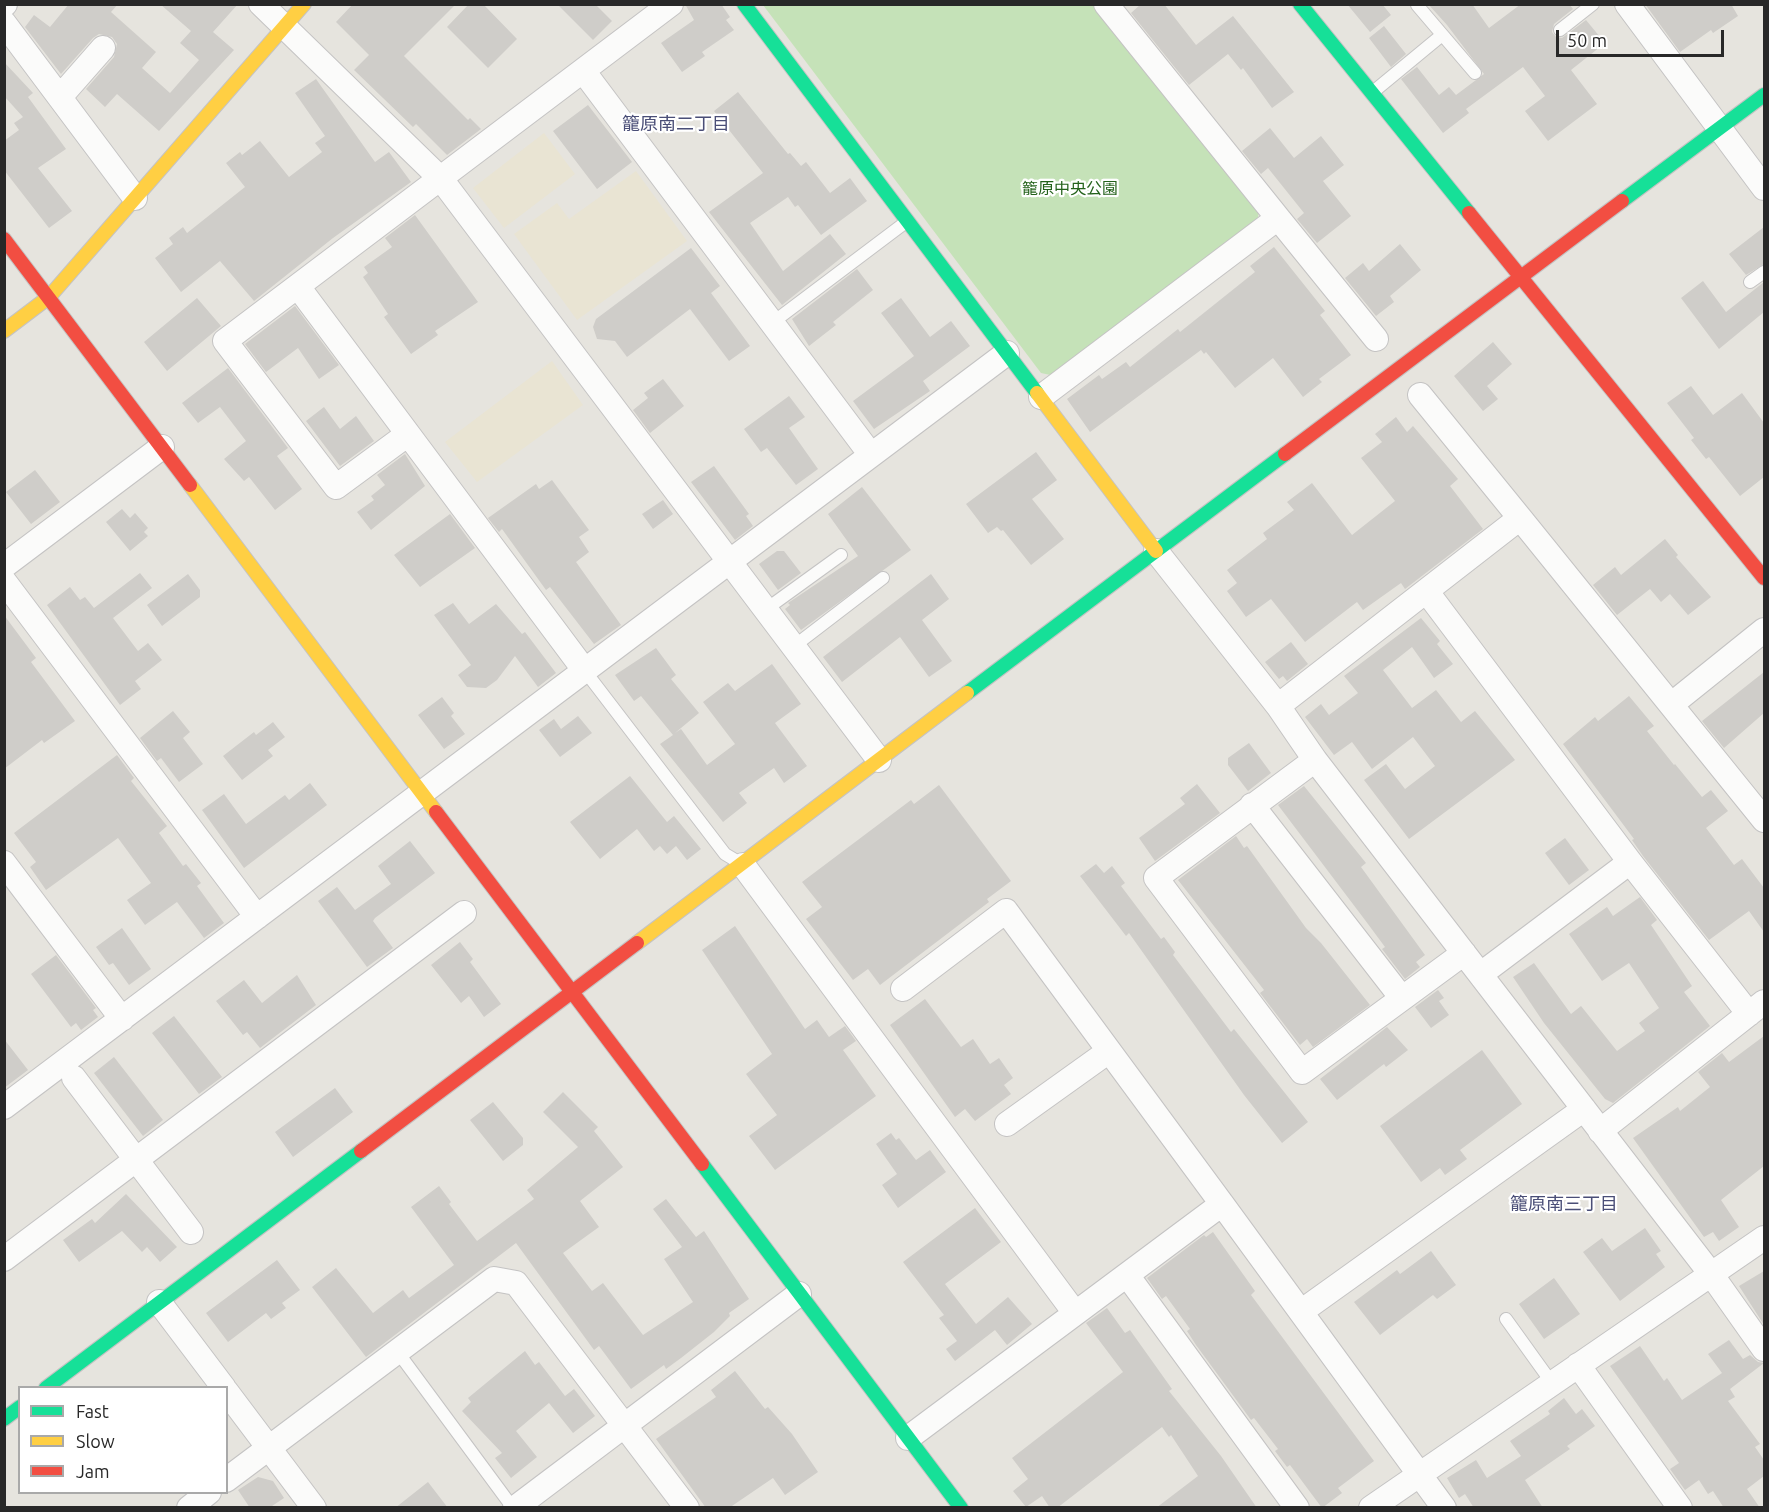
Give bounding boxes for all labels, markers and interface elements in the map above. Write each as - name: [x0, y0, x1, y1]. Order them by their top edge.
- scale bar: [1559, 18, 1727, 56]
- text: 50 m: [1567, 30, 1607, 50]
- district label: 籠原南二丁目: [622, 113, 730, 135]
- park label: 籠原中央公園: [1022, 179, 1118, 199]
- district label: 籠原南三丁目: [1510, 1193, 1618, 1215]
- legend: [18, 1386, 228, 1494]
- text: Fast: [76, 1401, 109, 1421]
- text: Slow: [76, 1431, 115, 1451]
- text: Jam: [76, 1461, 110, 1481]

